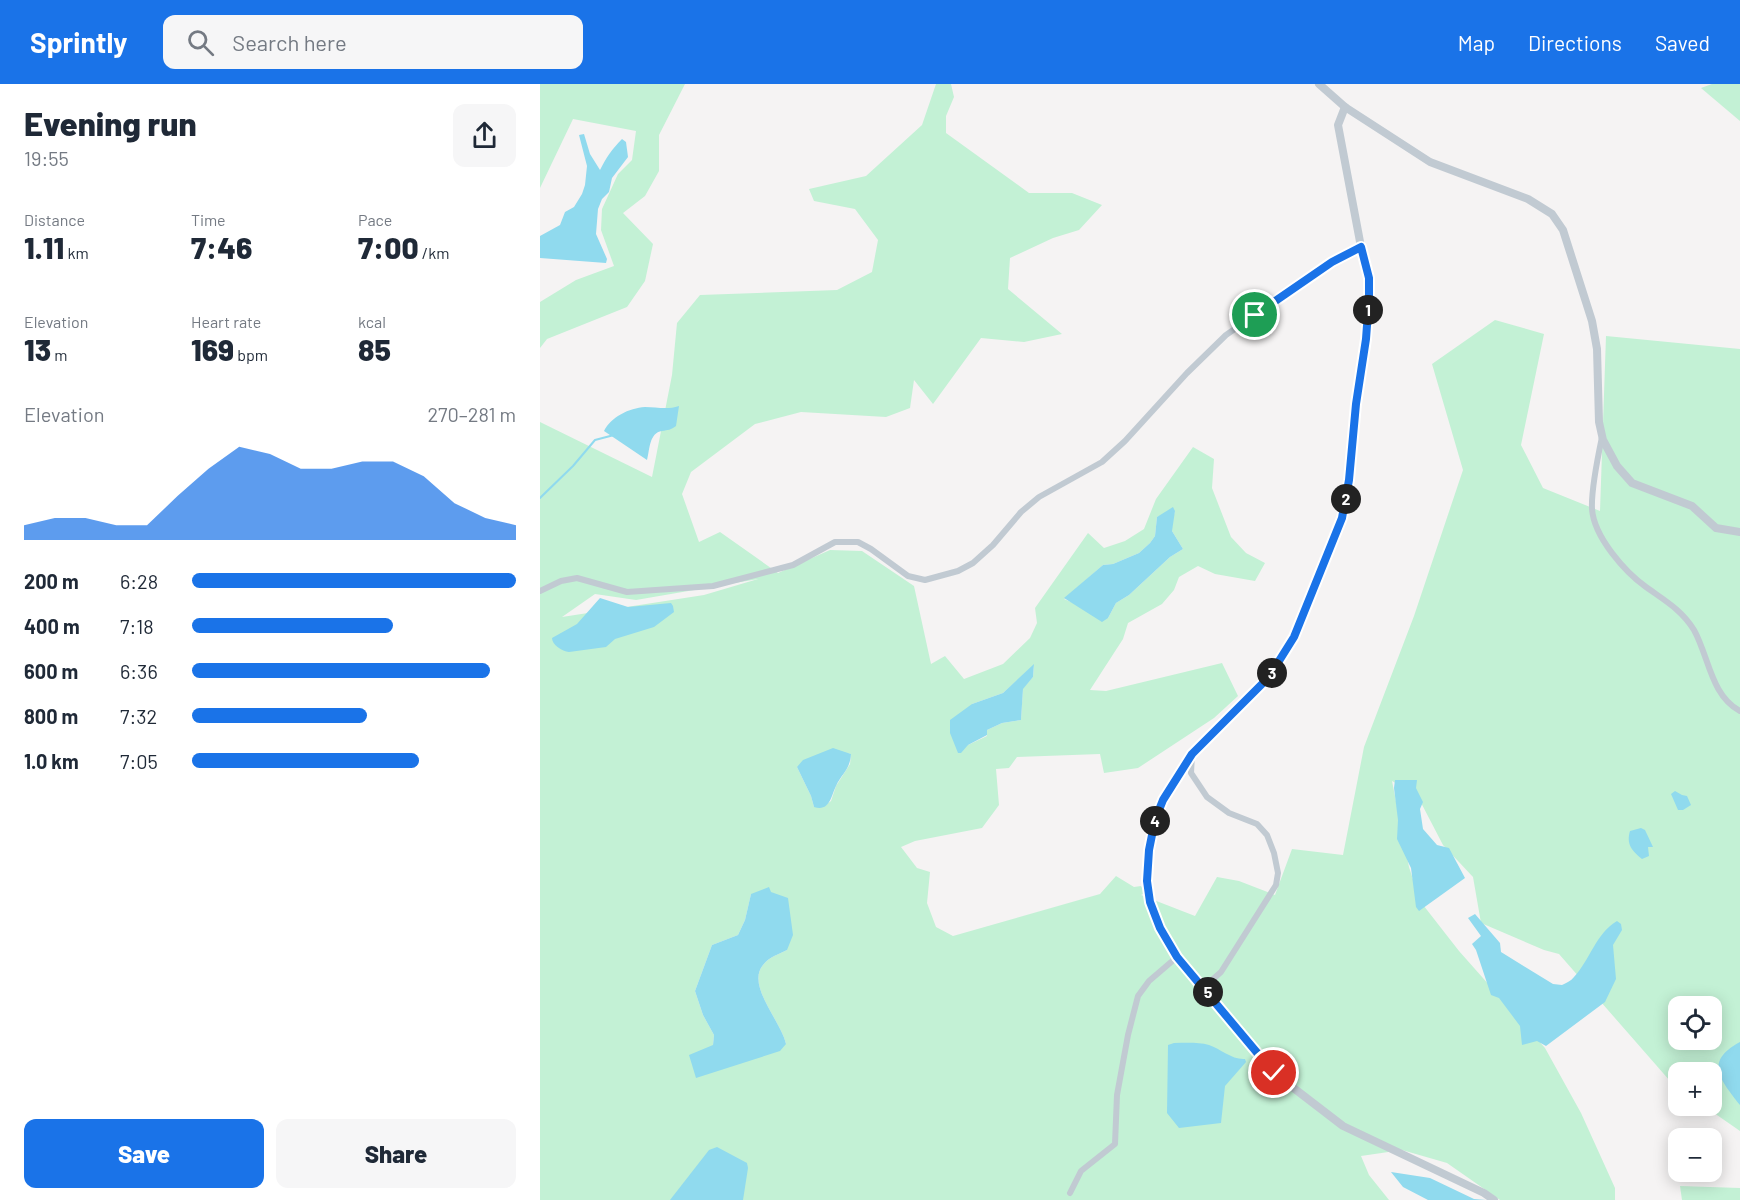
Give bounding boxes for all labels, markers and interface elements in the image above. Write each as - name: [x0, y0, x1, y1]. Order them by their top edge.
- search box: [163, 15, 583, 69]
- text: Sprintly: [30, 25, 127, 59]
- icon: search: [184, 26, 217, 59]
- text: Search here: [232, 29, 347, 55]
- text: Map: [1458, 30, 1495, 55]
- text: Directions: [1528, 30, 1622, 55]
- text: Saved: [1655, 30, 1710, 55]
- text: Evening run: [24, 103, 197, 143]
- button: share: [453, 104, 516, 167]
- text: 19:55: [24, 146, 69, 170]
- text: Distance: [24, 210, 85, 229]
- text: Time: [191, 210, 226, 229]
- text: Pace: [358, 210, 392, 229]
- text: 1.11: [24, 229, 64, 265]
- text: 7:46: [191, 229, 252, 265]
- text: 7:00: [358, 229, 419, 265]
- text: km: [64, 243, 89, 262]
- text: /km: [419, 243, 449, 262]
- pin: [1229, 289, 1280, 340]
- pin: 1: [1353, 295, 1383, 325]
- icon: arrive: [1238, 298, 1271, 331]
- text: 1: [1365, 300, 1371, 319]
- text: Elevation: [24, 312, 88, 331]
- text: Heart rate: [191, 312, 261, 331]
- text: kcal: [358, 312, 386, 331]
- text: 13: [24, 331, 51, 367]
- text: 169: [191, 331, 234, 367]
- text: 85: [358, 331, 391, 367]
- text: m: [51, 345, 68, 364]
- text: bpm: [234, 345, 268, 364]
- text: Elevation: [24, 402, 105, 426]
- text: 270–281 m: [427, 402, 516, 426]
- pin: 2: [1331, 484, 1361, 514]
- text: 2: [1342, 489, 1350, 508]
- text: 200 m: [24, 569, 79, 593]
- text: 6:28: [120, 569, 158, 593]
- text: 400 m: [24, 614, 80, 638]
- text: 7:18: [120, 614, 154, 638]
- pin: 3: [1257, 658, 1287, 688]
- text: 600 m: [24, 659, 78, 683]
- text: 6:36: [120, 659, 158, 683]
- text: 3: [1268, 663, 1276, 682]
- text: 800 m: [24, 704, 78, 728]
- text: 7:32: [120, 704, 157, 728]
- text: 1.0 km: [24, 749, 79, 773]
- text: 7:05: [120, 749, 158, 773]
- pin: 4: [1140, 806, 1170, 836]
- text: 4: [1150, 811, 1160, 830]
- pin: 5: [1193, 977, 1223, 1007]
- text: 5: [1204, 982, 1212, 1001]
- map controls: [1668, 996, 1722, 1182]
- button: locate: [1668, 996, 1722, 1050]
- pin: [1248, 1047, 1299, 1098]
- icon: check: [1257, 1056, 1290, 1089]
- button: +: [1668, 1062, 1722, 1116]
- button: Save: [24, 1119, 264, 1188]
- button: Share: [276, 1119, 516, 1188]
- button: −: [1668, 1128, 1722, 1182]

